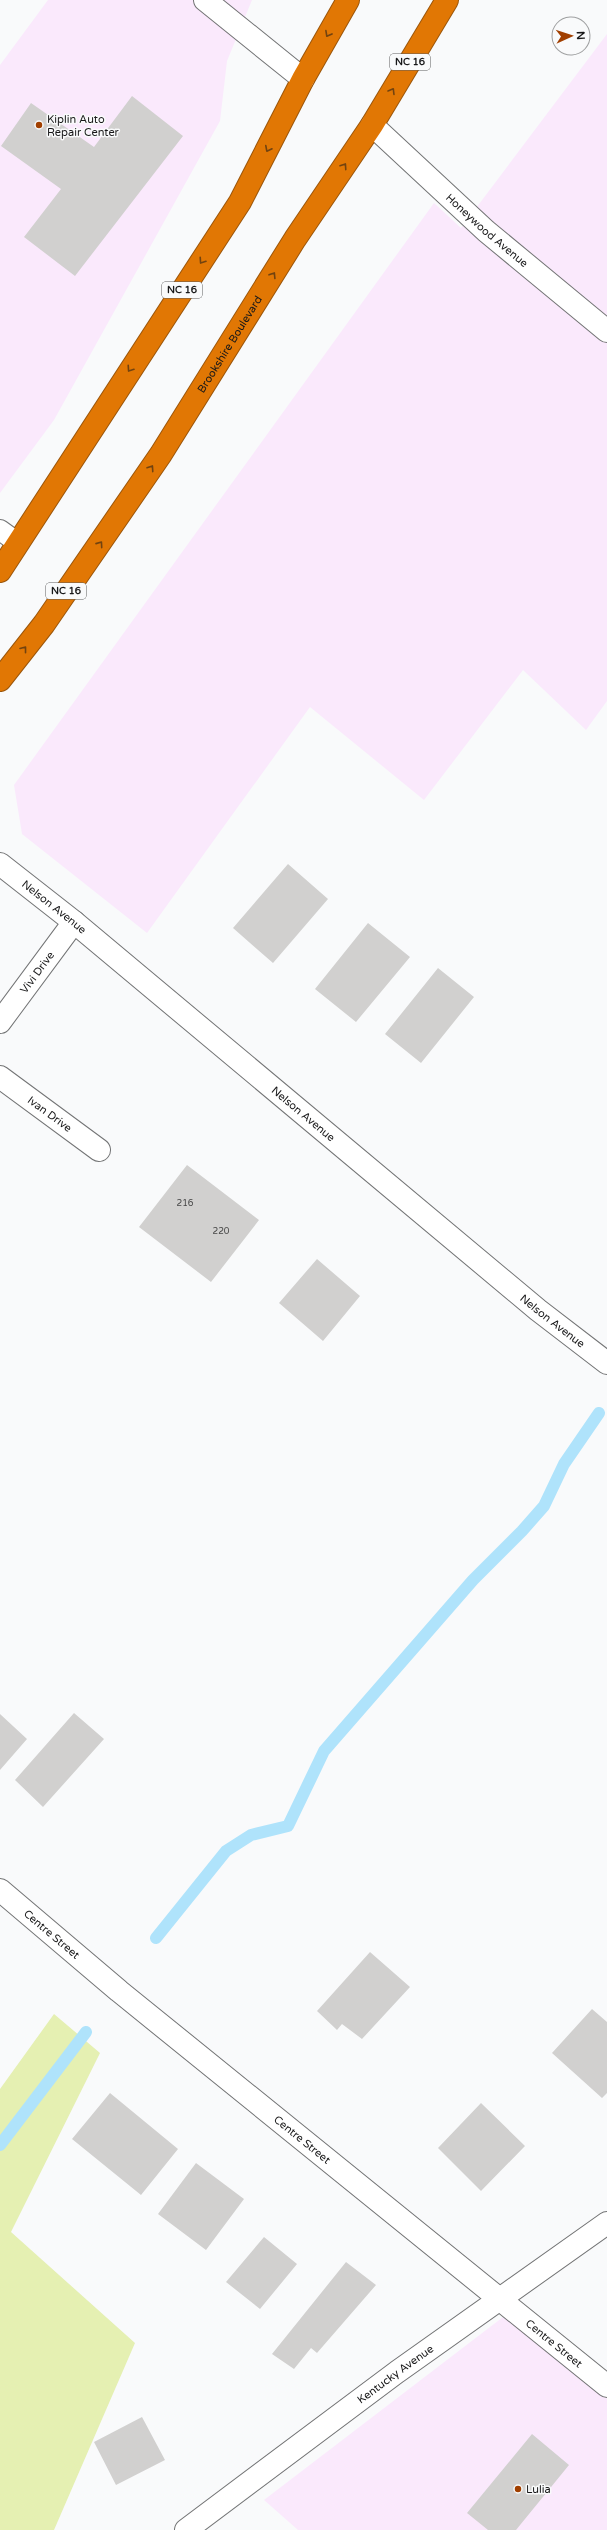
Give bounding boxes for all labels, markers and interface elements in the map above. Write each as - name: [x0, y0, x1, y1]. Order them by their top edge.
- north arrow: [551, 16, 591, 56]
- one-way arrow: [326, 30, 333, 37]
- text: N: [574, 31, 587, 40]
- road number: NC 16: [390, 54, 430, 70]
- one-way arrow: [387, 88, 395, 95]
- place label: Kiplin Auto Repair Center: [47, 113, 120, 139]
- marker: Kiplin Auto Repair Center: [34, 120, 44, 130]
- one-way arrow: [265, 145, 272, 152]
- one-way arrow: [339, 163, 347, 170]
- street label: Honeywood Avenue: [443, 191, 531, 270]
- one-way arrow: [199, 257, 207, 264]
- one-way arrow: [268, 272, 275, 279]
- road number: NC 16: [162, 282, 202, 298]
- street label: Brookshire Boulevard: [194, 293, 265, 395]
- one-way arrow: [127, 365, 135, 372]
- one-way arrow: [146, 465, 154, 472]
- one-way arrow: [95, 541, 102, 548]
- road number: NC 16: [46, 583, 86, 599]
- one-way arrow: [19, 647, 26, 654]
- street label: Nelson Avenue: [19, 877, 89, 936]
- street label: Vivi Drive: [17, 949, 57, 996]
- street label: Nelson Avenue: [269, 1084, 338, 1144]
- street label: Ivan Drive: [25, 1093, 75, 1134]
- house number: 216: [177, 1198, 194, 1209]
- house number: 220: [213, 1226, 230, 1237]
- street label: Nelson Avenue: [518, 1291, 588, 1350]
- street label: Centre Street: [21, 1907, 82, 1961]
- street label: Centre Street: [271, 2113, 333, 2166]
- street label: Centre Street: [523, 2316, 585, 2370]
- street label: Kentucky Avenue: [355, 2342, 436, 2406]
- place label: Lulia: [526, 2483, 551, 2496]
- marker: Lulia: [513, 2484, 523, 2494]

